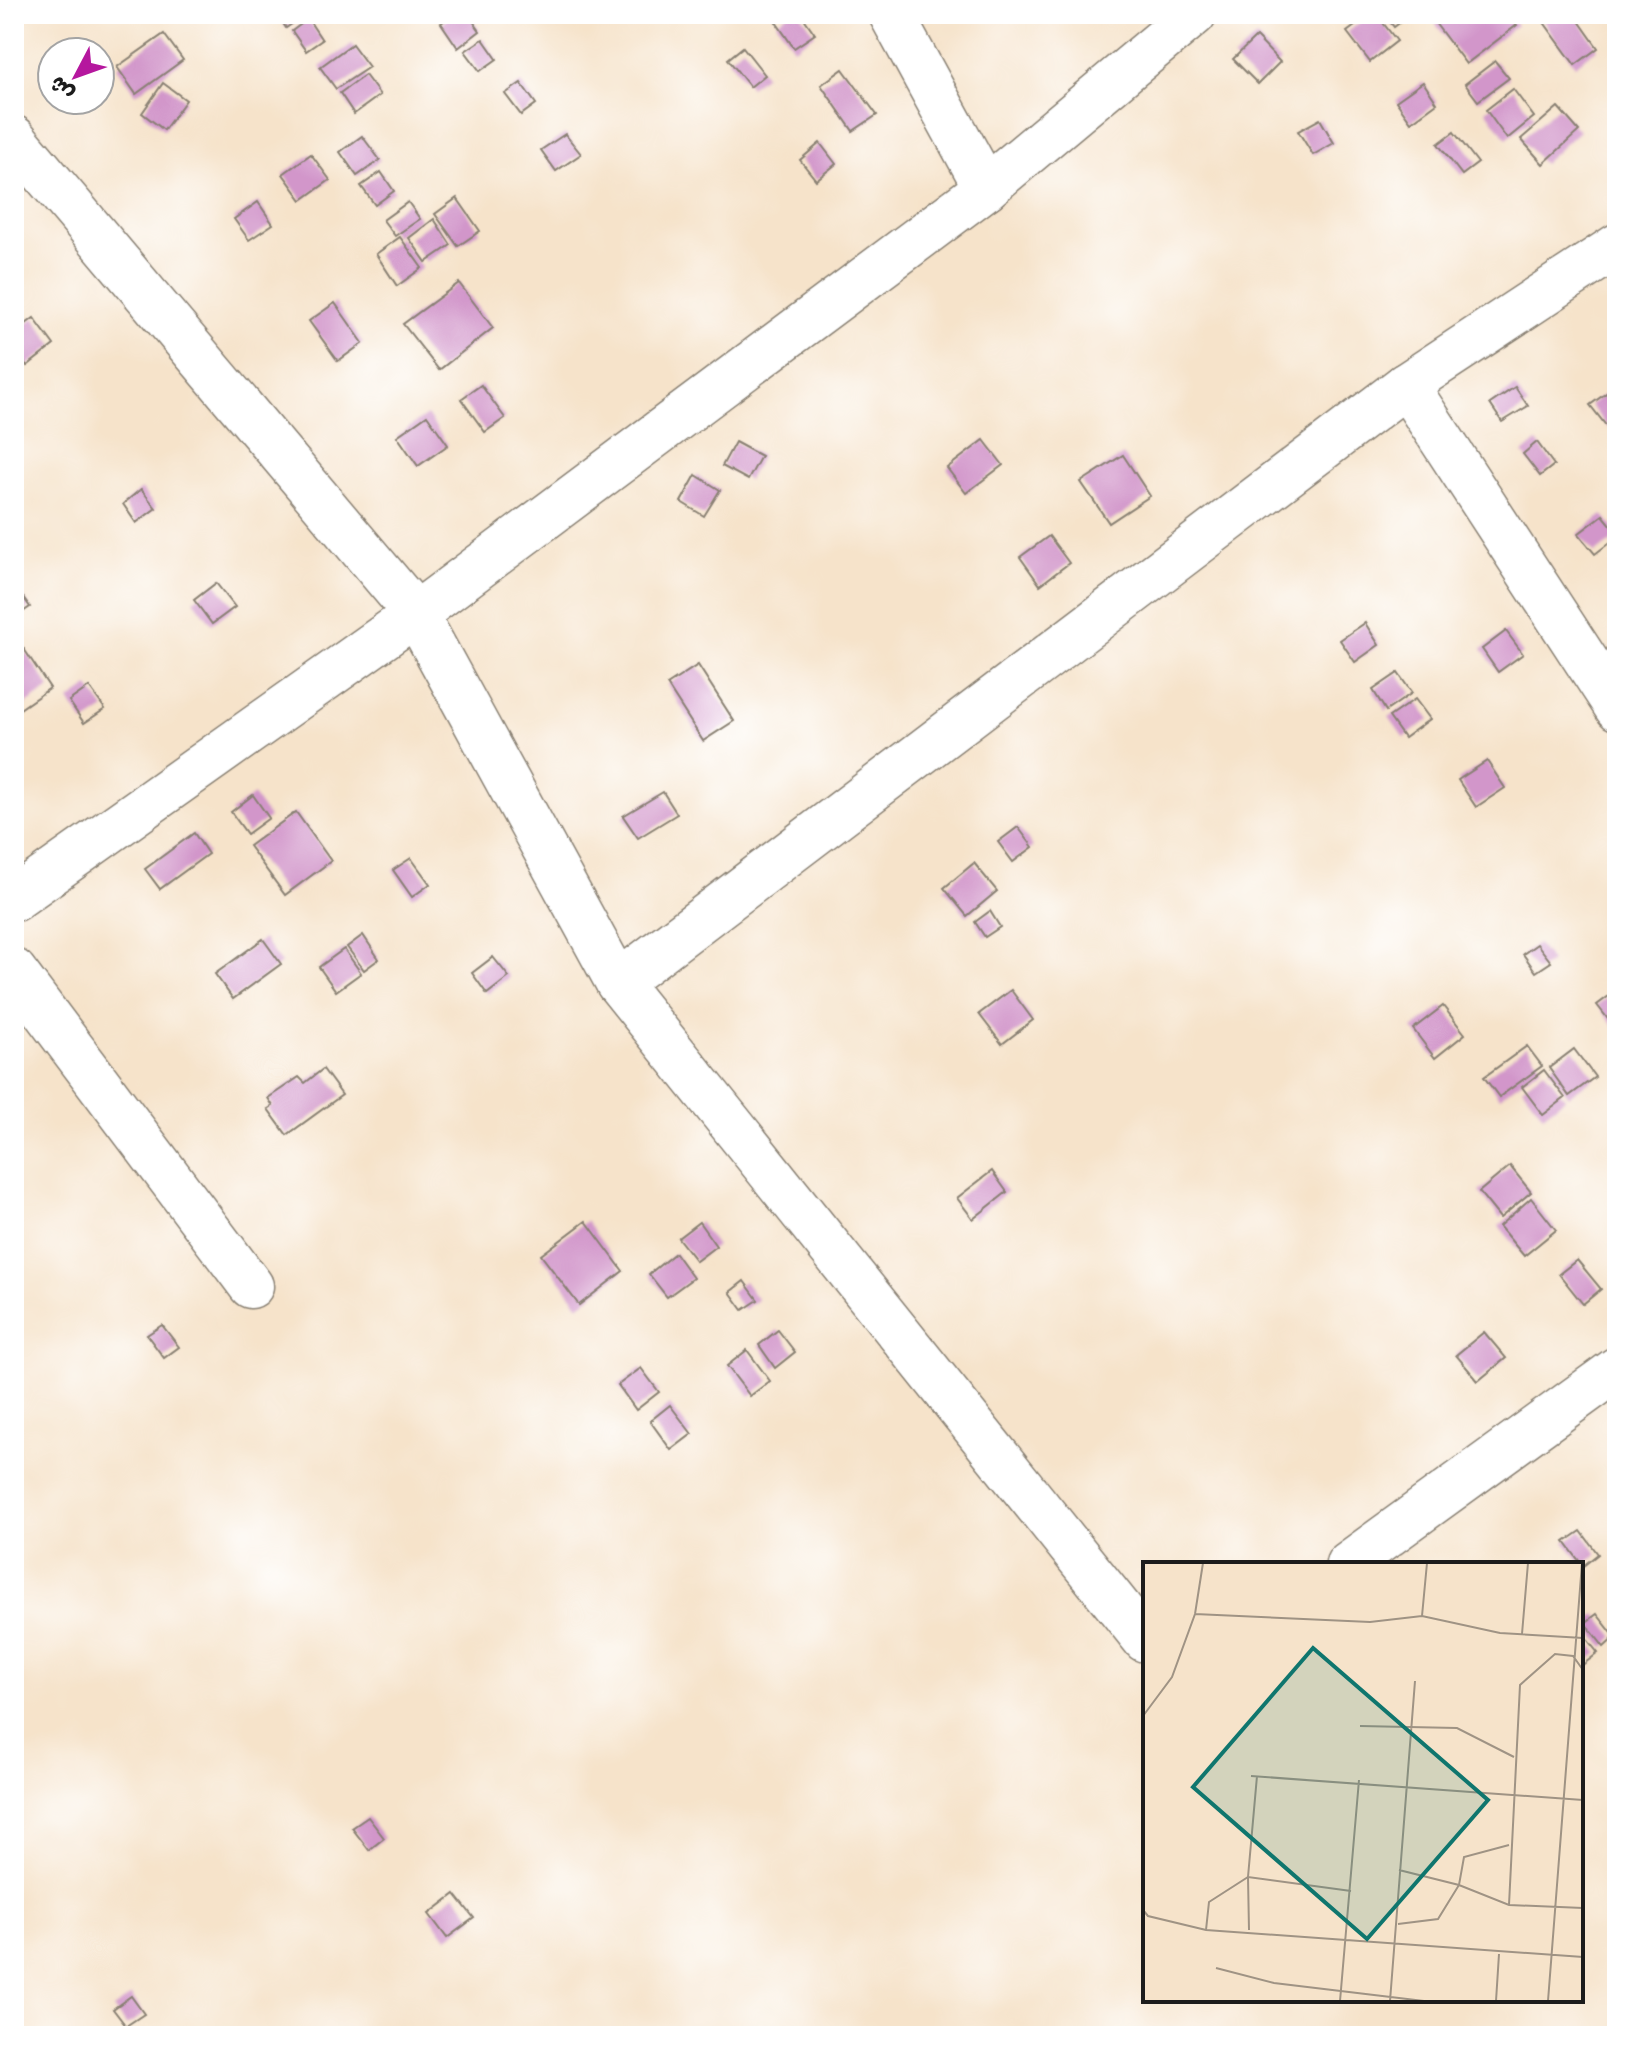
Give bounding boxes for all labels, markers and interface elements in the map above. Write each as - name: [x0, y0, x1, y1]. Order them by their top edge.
- north arrow: [36, 36, 116, 116]
- text: ش: [42, 71, 79, 108]
- inset map: [1143, 1562, 1583, 2002]

